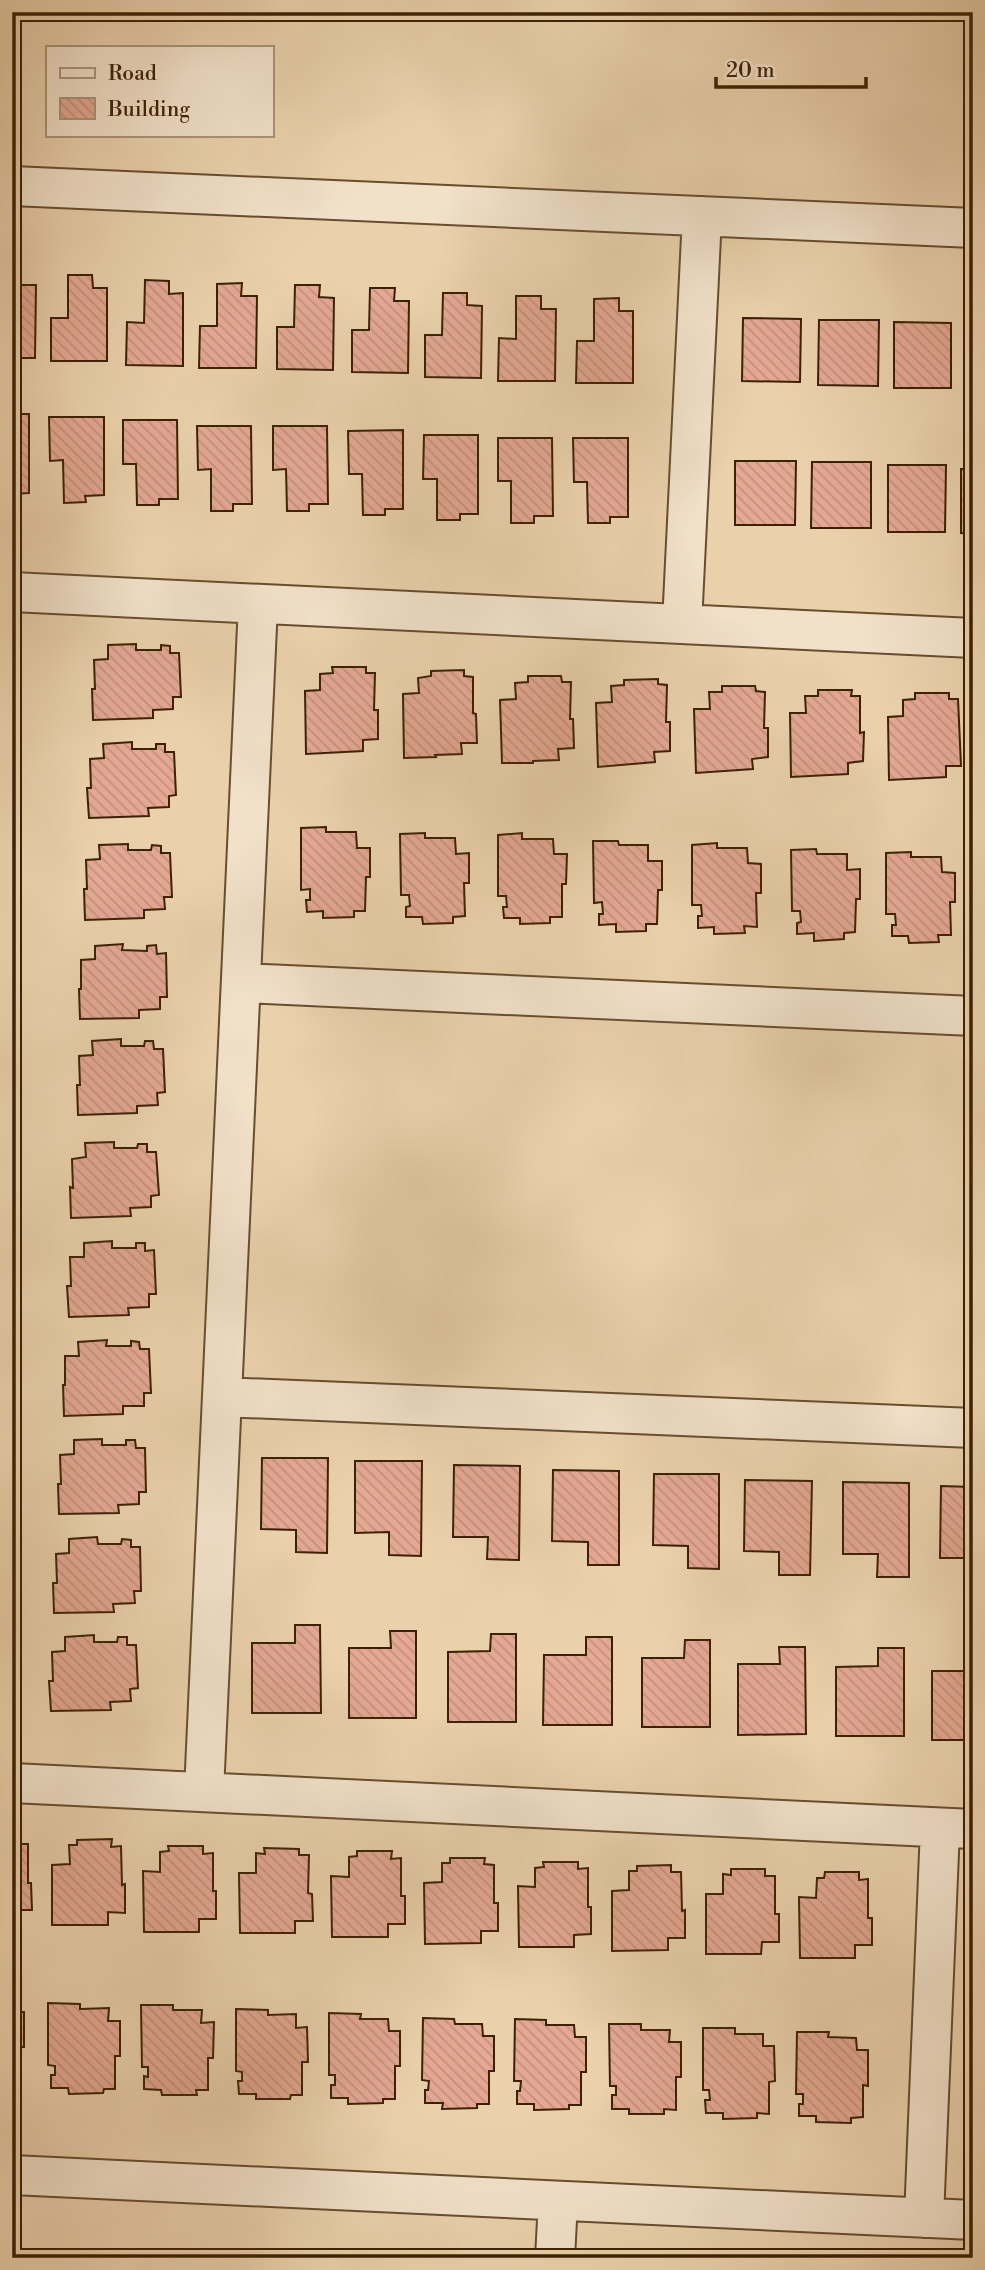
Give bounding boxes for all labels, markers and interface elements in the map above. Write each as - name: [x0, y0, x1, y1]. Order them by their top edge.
- legend: [46, 46, 273, 136]
- scale bar: [716, 46, 866, 90]
- text: 20 m: [726, 58, 775, 84]
- text: Road: [108, 61, 157, 87]
- text: Building: [107, 97, 190, 123]

